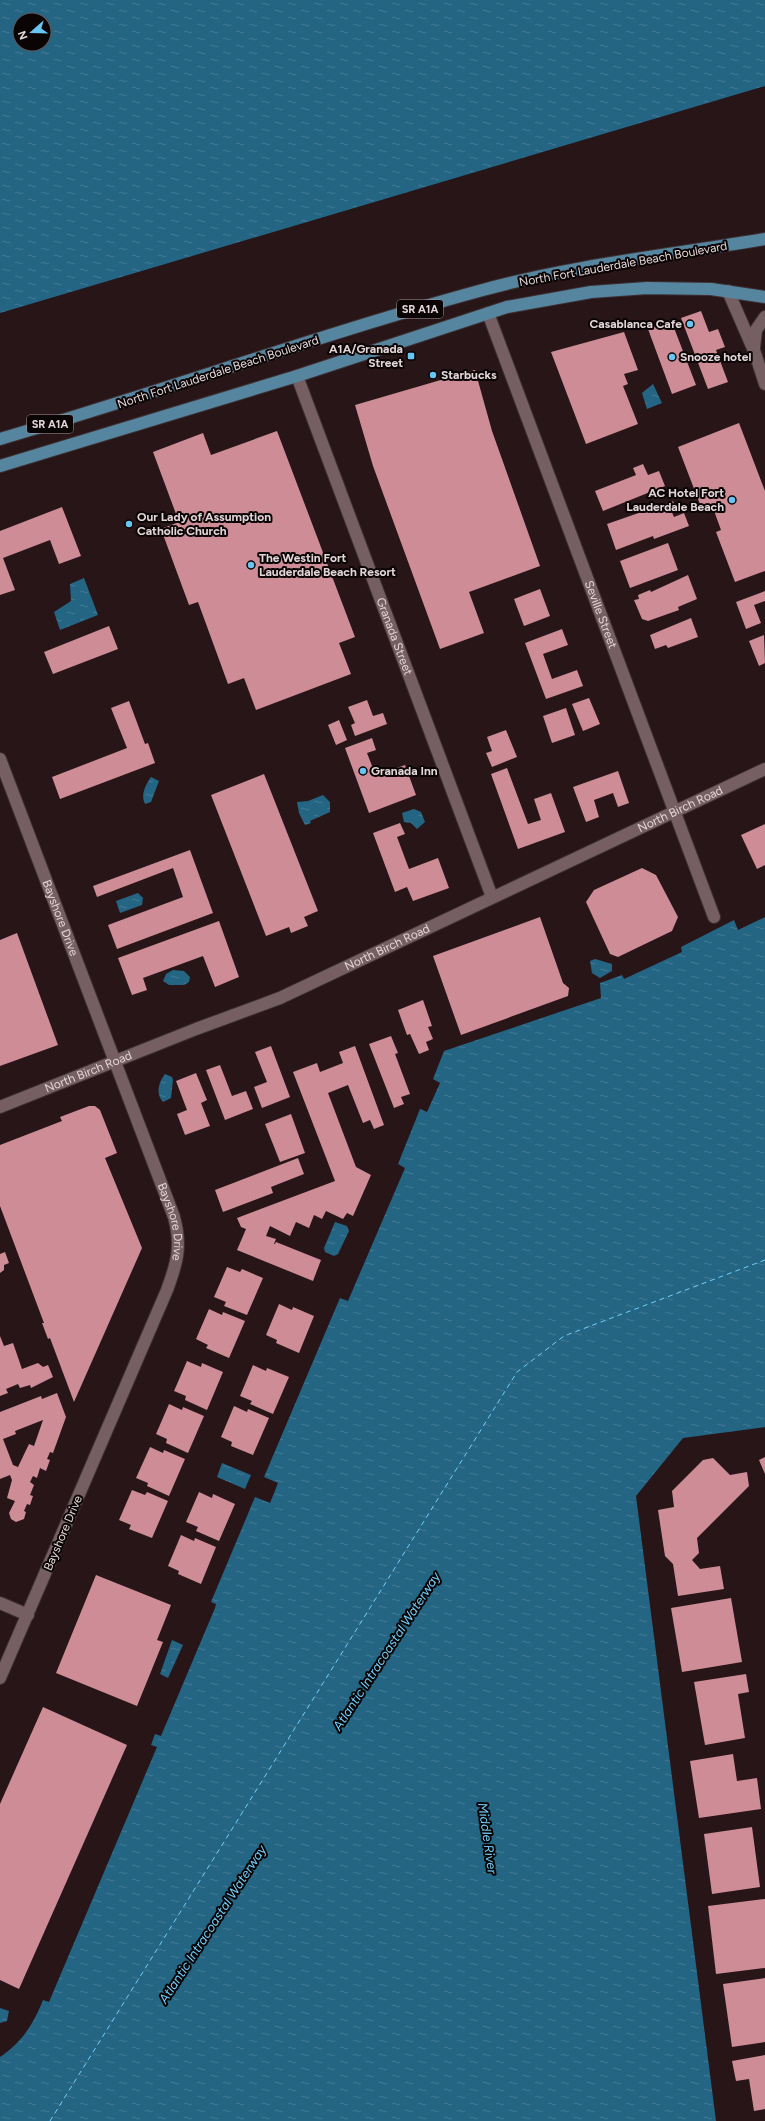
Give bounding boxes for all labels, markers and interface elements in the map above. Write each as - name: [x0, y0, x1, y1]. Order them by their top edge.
- north arrow: [12, 12, 52, 52]
- text: N: [16, 29, 31, 41]
- street label: North Fort Lauderdale Beach Boulevard: [518, 239, 728, 289]
- road number: SR A1A: [397, 300, 443, 318]
- place label: Casablanca Cafe: [589, 317, 682, 331]
- marker: Casablanca Cafe: [685, 319, 695, 329]
- street label: North Fort Lauderdale Beach Boulevard: [116, 333, 320, 411]
- place label: A1A/Granada Street: [329, 342, 403, 370]
- place label: Snooze hotel: [680, 350, 751, 364]
- marker: A1A/Granada Street: [406, 351, 416, 361]
- marker: Snooze hotel: [667, 352, 677, 362]
- place label: Starbucks: [441, 368, 497, 382]
- marker: Starbucks: [428, 370, 438, 380]
- road number: SR A1A: [27, 415, 73, 433]
- place label: AC Hotel Fort Lauderdale Beach: [626, 486, 724, 514]
- marker: AC Hotel Fort Lauderdale Beach: [727, 495, 737, 505]
- place label: Our Lady of Assumption Catholic Church: [137, 510, 271, 538]
- marker: Our Lady of Assumption Catholic Church: [124, 519, 134, 529]
- place label: The Westin Fort Lauderdale Beach Resort: [259, 551, 396, 579]
- marker: The Westin Fort Lauderdale Beach Resort: [246, 560, 256, 570]
- street label: Seville Street: [582, 579, 620, 651]
- street label: Granada Street: [374, 596, 416, 678]
- place label: Granada Inn: [371, 764, 438, 778]
- marker: Granada Inn: [358, 766, 368, 776]
- street label: North Birch Road: [635, 783, 725, 835]
- street label: Bayshore Drive: [40, 878, 81, 958]
- street label: North Birch Road: [342, 921, 432, 973]
- street label: North Birch Road: [43, 1048, 134, 1095]
- street label: Bayshore Drive: [155, 1181, 185, 1262]
- street label: Bayshore Drive: [41, 1493, 85, 1573]
- water label: Atlantic Intracoastal Waterway: [329, 1568, 444, 1734]
- water label: Middle River: [475, 1801, 500, 1875]
- water label: Atlantic Intracoastal Waterway: [155, 1841, 270, 2007]

